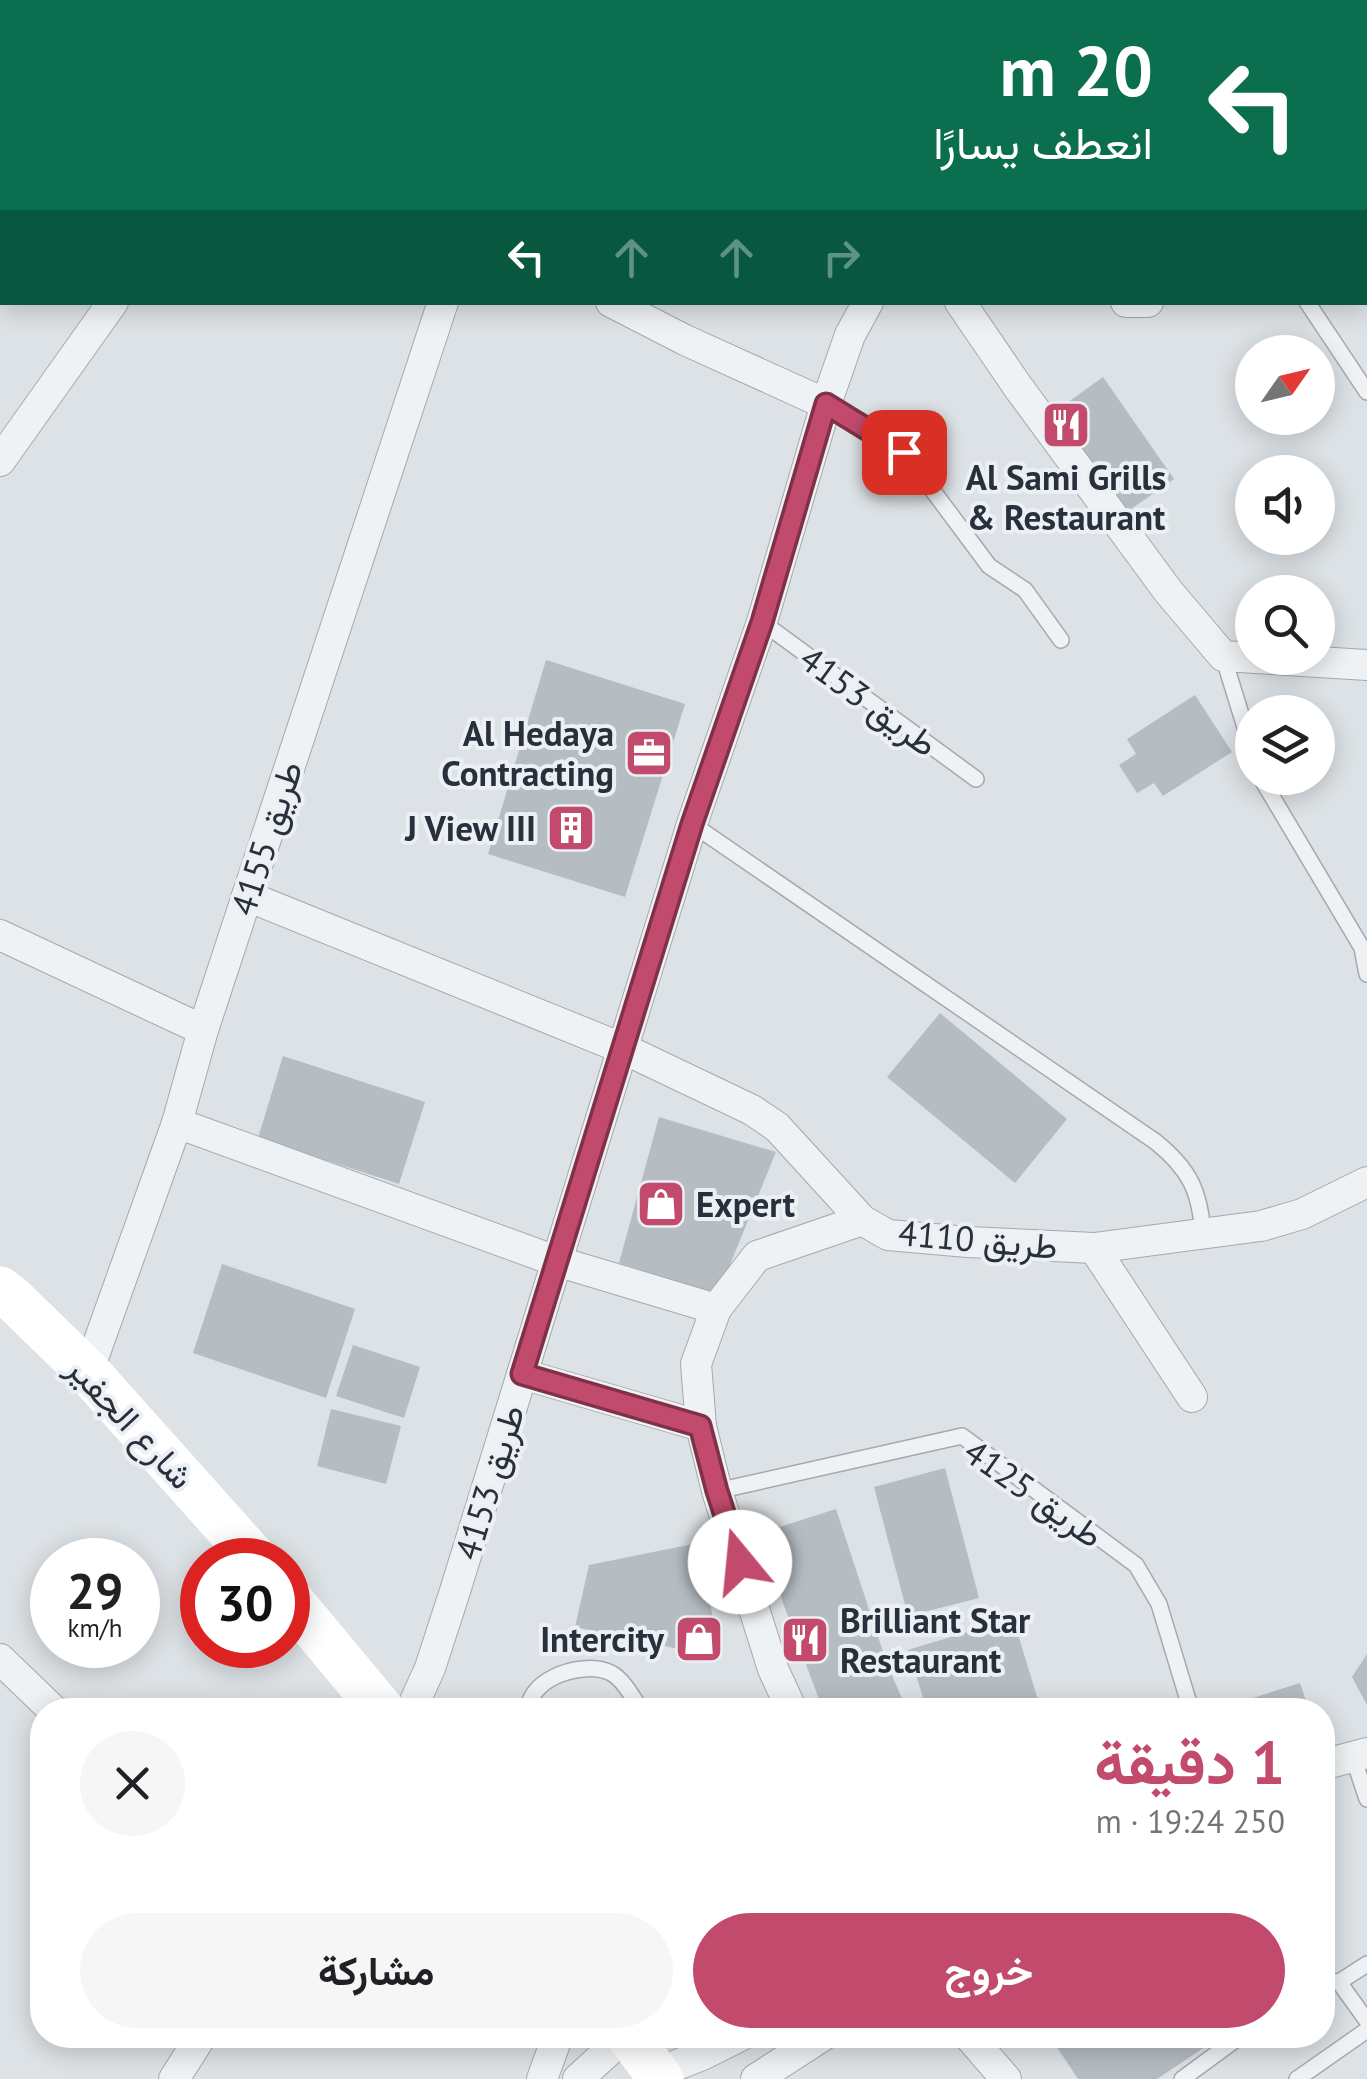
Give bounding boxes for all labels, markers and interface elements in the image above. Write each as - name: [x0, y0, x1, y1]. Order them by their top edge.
- text: 20 m: [1000, 25, 1153, 115]
- icon: left: [1188, 40, 1318, 170]
- text: انعطف يسارًا: [933, 113, 1153, 171]
- icon: left: [499, 230, 554, 285]
- icon: ahead: [604, 230, 659, 285]
- icon: ahead: [709, 230, 764, 285]
- icon: right: [814, 230, 869, 285]
- north arrow: [1235, 335, 1335, 435]
- map controls: [1235, 335, 1335, 795]
- restaurant icon: Al Sami Grills & Restaurant: [1040, 399, 1092, 451]
- pin: [862, 410, 947, 495]
- icon: arrive: [877, 425, 932, 480]
- place label: Al Sami Grills & Restaurant: [966, 454, 1166, 540]
- button: sound: [1235, 455, 1335, 555]
- button: search: [1235, 575, 1335, 675]
- street label: طريق 4153: [791, 635, 947, 767]
- button: layers: [1235, 695, 1335, 795]
- place label: Al Hedaya Contracting: [441, 710, 614, 796]
- office icon: Al Hedaya Contracting: [623, 727, 675, 779]
- street label: طريق 4155: [219, 755, 313, 921]
- building icon: J View III: [545, 802, 597, 854]
- place label: J View III: [404, 805, 536, 851]
- shop icon: Expert: [635, 1178, 687, 1230]
- place label: Expert: [696, 1181, 796, 1227]
- street label: طريق 4110: [896, 1209, 1060, 1269]
- street label: شارع الجفير: [55, 1345, 205, 1500]
- street label: طريق 4153: [444, 1399, 534, 1565]
- street label: طريق 4125: [955, 1428, 1113, 1558]
- position arrow: [688, 1510, 792, 1614]
- speed limit sign: 30: [180, 1538, 310, 1668]
- text: 29: [67, 1558, 123, 1623]
- place label: Brilliant Star Restaurant: [840, 1597, 1031, 1683]
- text: km/h: [68, 1612, 122, 1644]
- shop icon: Intercity: [673, 1613, 725, 1665]
- restaurant icon: Brilliant Star Restaurant: [779, 1614, 831, 1666]
- place label: Intercity: [540, 1616, 665, 1662]
- text: 1 دقيقة: [1094, 1723, 1285, 1801]
- button: close: [80, 1731, 185, 1836]
- text: 250 m · 19:24: [1096, 1800, 1285, 1842]
- button: مشاركة: [80, 1913, 673, 2028]
- button: خروج: [693, 1913, 1285, 2028]

